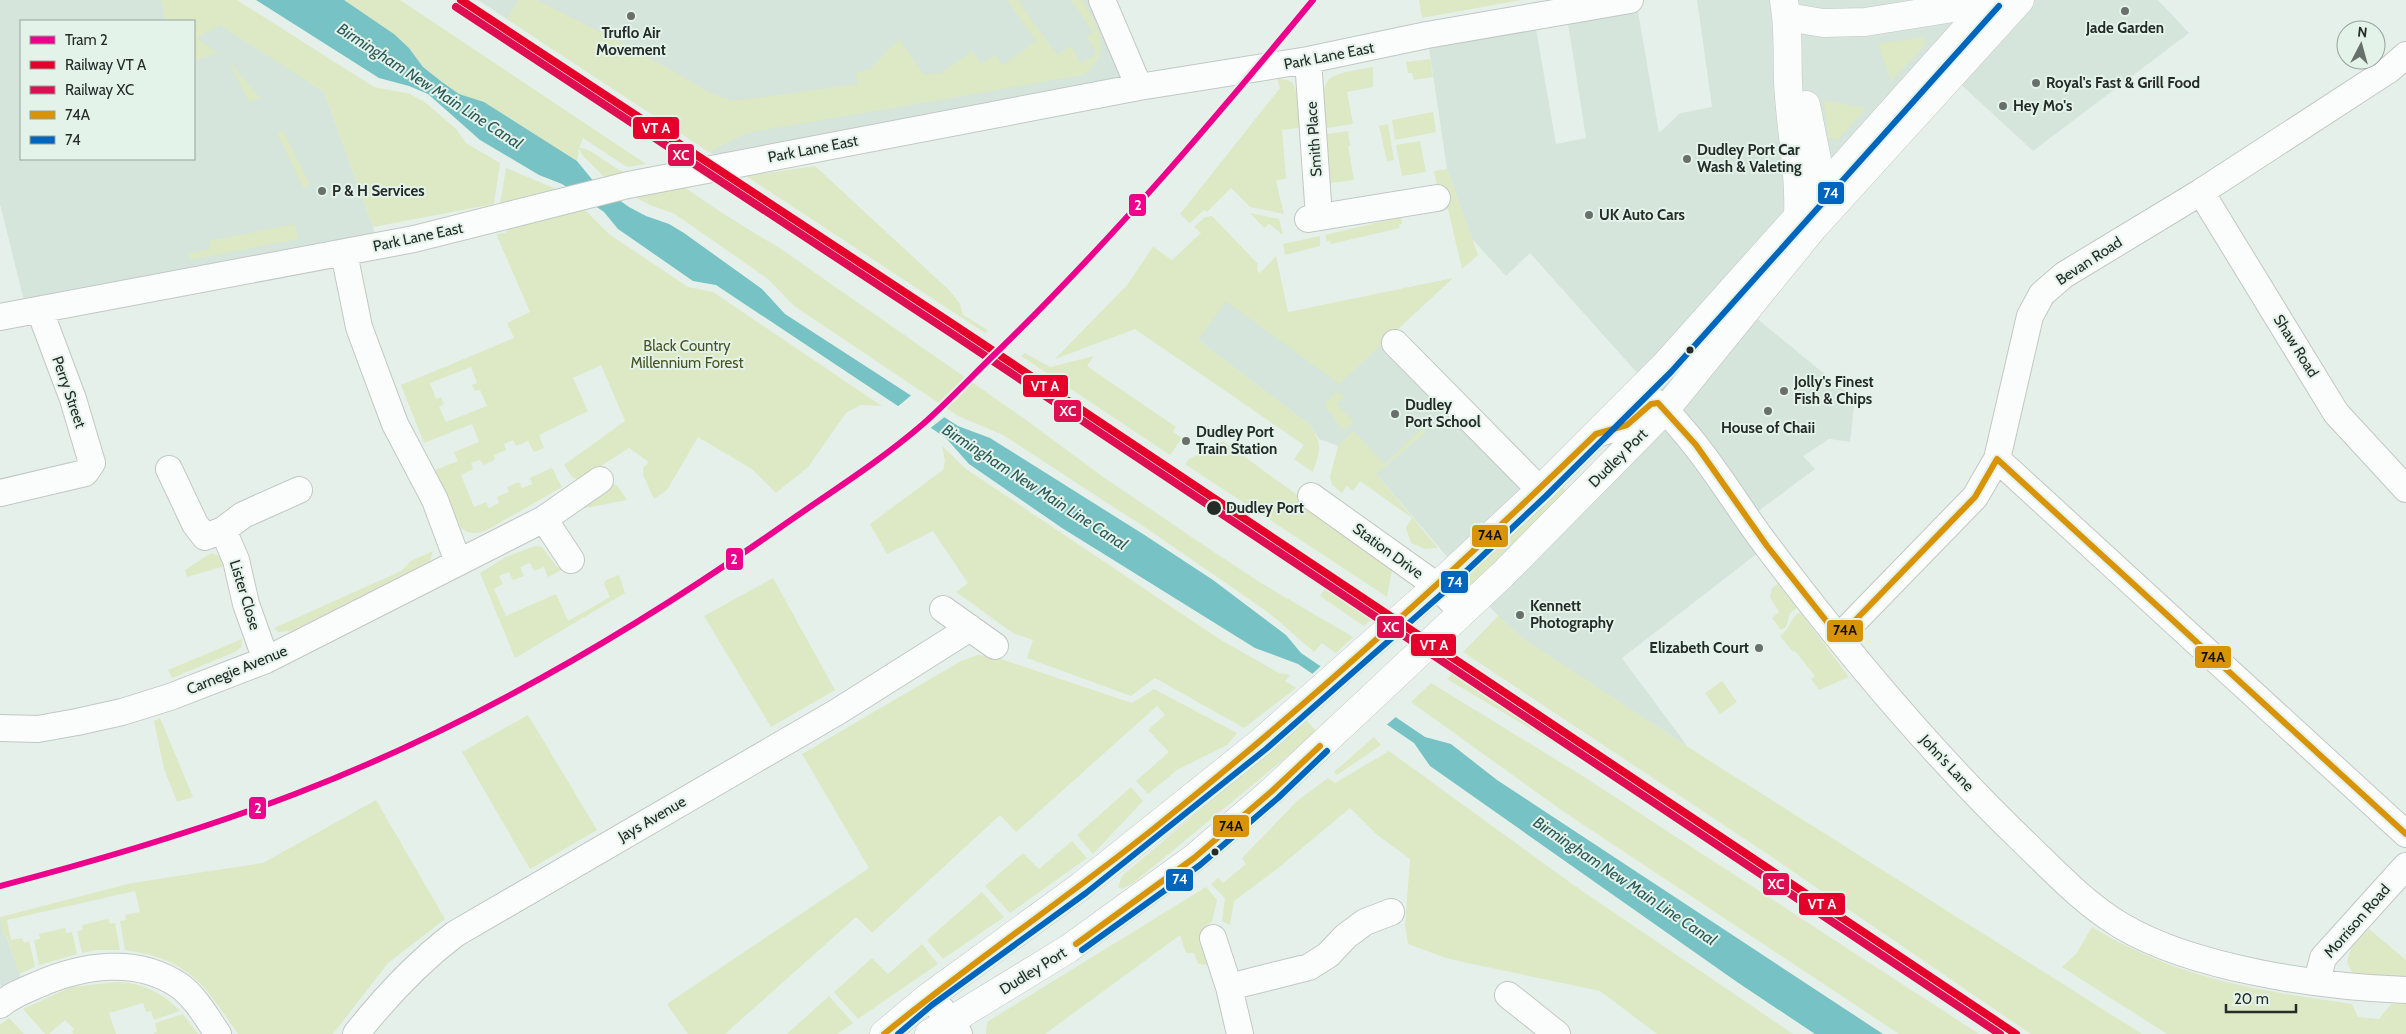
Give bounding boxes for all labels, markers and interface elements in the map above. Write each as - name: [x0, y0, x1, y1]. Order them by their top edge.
- marker: Jade Garden: [2119, 5, 2131, 17]
- marker: Truflo Air Movement: [625, 10, 637, 22]
- water label: Birmingham New Main Line Canal: [334, 19, 526, 153]
- place label: Jade Garden: [2085, 19, 2164, 37]
- legend: [20, 20, 195, 160]
- north arrow: [2336, 20, 2386, 70]
- text: N: [2356, 23, 2368, 42]
- place label: Truflo Air Movement: [596, 24, 666, 59]
- text: Tram 2: [65, 31, 108, 49]
- street label: Park Lane East: [1282, 38, 1376, 74]
- text: Railway VT A: [65, 56, 147, 74]
- place label: Royal's Fast & Grill Food: [2046, 74, 2200, 92]
- marker: Royal's Fast & Grill Food: [2030, 77, 2042, 89]
- text: Railway XC: [65, 81, 134, 99]
- place label: Hey Mo's: [2013, 97, 2072, 115]
- marker: Hey Mo's: [1997, 100, 2009, 112]
- street label: Smith Place: [1302, 101, 1326, 177]
- text: 74A: [65, 106, 91, 124]
- line badge: VT A: [632, 116, 680, 140]
- text: VT A: [642, 119, 670, 137]
- text: 74: [65, 131, 81, 149]
- street label: Park Lane East: [766, 131, 860, 167]
- place label: Dudley Port Car Wash & Valeting: [1697, 141, 1802, 176]
- line badge: XC: [667, 143, 695, 167]
- text: XC: [672, 146, 690, 164]
- marker: Dudley Port Car Wash & Valeting: [1681, 153, 1693, 165]
- line badge: 74: [1817, 181, 1845, 205]
- place label: P & H Services: [332, 182, 425, 200]
- text: 74: [1823, 184, 1839, 202]
- marker: P & H Services: [316, 185, 328, 197]
- line badge: 2: [1128, 193, 1147, 217]
- text: 2: [1134, 196, 1142, 214]
- place label: UK Auto Cars: [1599, 206, 1685, 224]
- marker: UK Auto Cars: [1583, 209, 1595, 221]
- street label: Park Lane East: [371, 219, 465, 255]
- street label: Bevan Road: [2052, 233, 2126, 289]
- street label: Shaw Road: [2270, 311, 2322, 381]
- park label: Black Country Millennium Forest: [630, 337, 744, 372]
- unlabelled marker: [1685, 345, 1695, 355]
- street label: Perry Street: [48, 354, 90, 430]
- place label: Jolly's Finest Fish & Chips: [1793, 373, 1874, 408]
- line badge: VT A: [1022, 374, 1069, 398]
- text: VT A: [1031, 377, 1059, 395]
- marker: Jolly's Finest Fish & Chips: [1778, 385, 1790, 397]
- place label: Dudley Port School: [1405, 396, 1481, 431]
- line badge: XC: [1053, 399, 1082, 423]
- text: XC: [1059, 402, 1077, 420]
- marker: House of Chaii: [1762, 405, 1774, 417]
- marker: Dudley Port School: [1389, 408, 1401, 420]
- place label: House of Chaii: [1721, 419, 1815, 437]
- water label: Birmingham New Main Line Canal: [939, 420, 1131, 554]
- place label: Dudley Port Train Station: [1196, 423, 1277, 458]
- street label: Dudley Port: [1585, 425, 1651, 491]
- marker: Dudley Port Train Station: [1180, 435, 1192, 447]
- marker: Dudley Port: [1205, 499, 1223, 517]
- place label: Dudley Port: [1226, 499, 1304, 517]
- street label: Station Drive: [1349, 519, 1427, 583]
- line badge: 74A: [1471, 524, 1509, 548]
- text: 74A: [1478, 526, 1502, 544]
- line badge: 2: [725, 547, 744, 571]
- text: 2: [730, 550, 738, 568]
- street label: Lister Close: [226, 558, 264, 633]
- line badge: 74: [1440, 570, 1469, 594]
- text: 74: [1447, 573, 1463, 591]
- place label: Kennett Photography: [1530, 597, 1615, 632]
- marker: Kennett Photography: [1514, 609, 1526, 621]
- line badge: XC: [1376, 615, 1405, 639]
- text: XC: [1382, 618, 1400, 636]
- line badge: 74A: [1826, 619, 1864, 643]
- text: 74A: [1833, 621, 1857, 639]
- line badge: VT A: [1410, 633, 1457, 657]
- text: VT A: [1420, 636, 1448, 654]
- place label: Elizabeth Court: [1649, 639, 1749, 657]
- street label: Carnegie Avenue: [184, 642, 290, 698]
- marker: Elizabeth Court: [1753, 642, 1765, 654]
- line badge: 74A: [2194, 645, 2232, 669]
- text: 74A: [2201, 648, 2225, 666]
- street label: John's Lane: [1916, 730, 1978, 795]
- street label: Jays Avenue: [614, 792, 689, 846]
- line badge: 2: [248, 796, 267, 820]
- text: 2: [254, 799, 262, 817]
- water label: Birmingham New Main Line Canal: [1530, 813, 1720, 950]
- line badge: 74A: [1212, 814, 1250, 838]
- text: 74A: [1219, 817, 1243, 835]
- unlabelled marker: [1210, 847, 1220, 857]
- line badge: 74: [1165, 868, 1194, 892]
- text: 74: [1172, 870, 1188, 888]
- line badge: XC: [1762, 872, 1790, 896]
- text: XC: [1767, 875, 1785, 893]
- street label: Morrison Road: [2320, 881, 2394, 961]
- line badge: VT A: [1798, 892, 1846, 916]
- text: VT A: [1808, 895, 1836, 913]
- street label: Dudley Port: [996, 943, 1070, 999]
- scale bar: [2226, 982, 2296, 1014]
- text: 20 m: [2234, 990, 2269, 1008]

